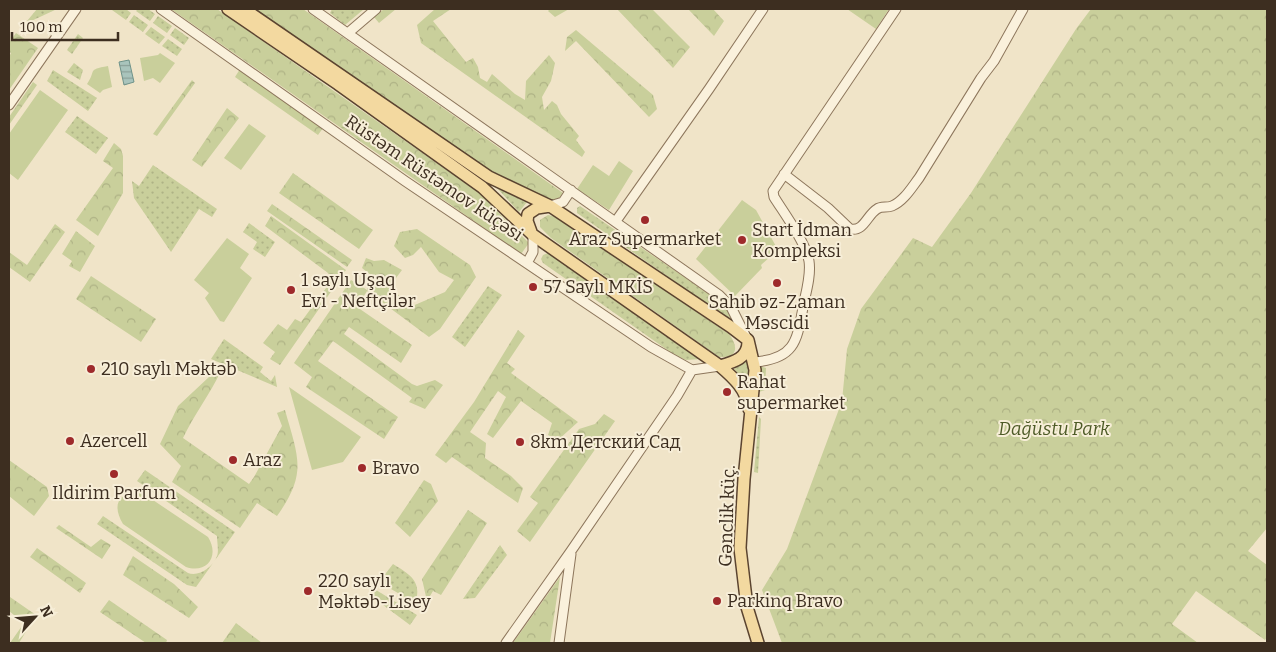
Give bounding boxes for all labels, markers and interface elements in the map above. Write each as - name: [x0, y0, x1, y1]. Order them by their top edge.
- scale bar: [12, 10, 119, 42]
- text: 100 m: [20, 18, 63, 36]
- street label: Rüstəm Rüstəmov küçəsi: [341, 110, 527, 246]
- marker: Araz Supermarket: [639, 214, 651, 226]
- place label: Start İdman Kompleksi: [752, 219, 853, 262]
- place label: Araz Supermarket: [569, 228, 722, 250]
- marker: Start İdman Kompleksi: [736, 234, 748, 246]
- place label: 1 saylı Uşaq Evi - Neftçilər: [301, 269, 416, 312]
- place label: 57 Saylı MKİS: [543, 276, 653, 298]
- marker: Sahib əz-Zaman Məscidi: [771, 277, 783, 289]
- marker: 57 Saylı MKİS: [527, 281, 539, 293]
- marker: 1 saylı Uşaq Evi - Neftçilər: [285, 284, 297, 296]
- place label: Sahib əz-Zaman Məscidi: [709, 291, 846, 334]
- place label: 210 saylı Məktəb: [101, 358, 237, 380]
- marker: 210 saylı Məktəb: [85, 363, 97, 375]
- place label: Rahat supermarket: [737, 371, 846, 414]
- marker: Rahat supermarket: [721, 386, 733, 398]
- park label: Dağüstu Park: [998, 418, 1110, 440]
- place label: Azercell: [80, 430, 148, 452]
- place label: 8km Детский Сад: [530, 431, 681, 453]
- marker: Azercell: [64, 435, 76, 447]
- marker: 8km Детский Сад: [514, 436, 526, 448]
- place label: Araz: [243, 449, 281, 471]
- marker: Araz: [227, 454, 239, 466]
- place label: Bravo: [372, 457, 420, 479]
- marker: Bravo: [356, 462, 368, 474]
- street label: Gənclik küç.: [714, 465, 740, 567]
- marker: Ildirim Parfum: [108, 468, 120, 480]
- place label: Ildirim Parfum: [52, 482, 176, 504]
- place label: 220 saylı Məktəb-Lisey: [318, 570, 431, 613]
- marker: 220 saylı Məktəb-Lisey: [302, 585, 314, 597]
- place label: Parkinq Bravo: [727, 590, 843, 612]
- north arrow: [10, 592, 60, 642]
- marker: Parkinq Bravo: [711, 595, 723, 607]
- text: N: [36, 603, 56, 620]

